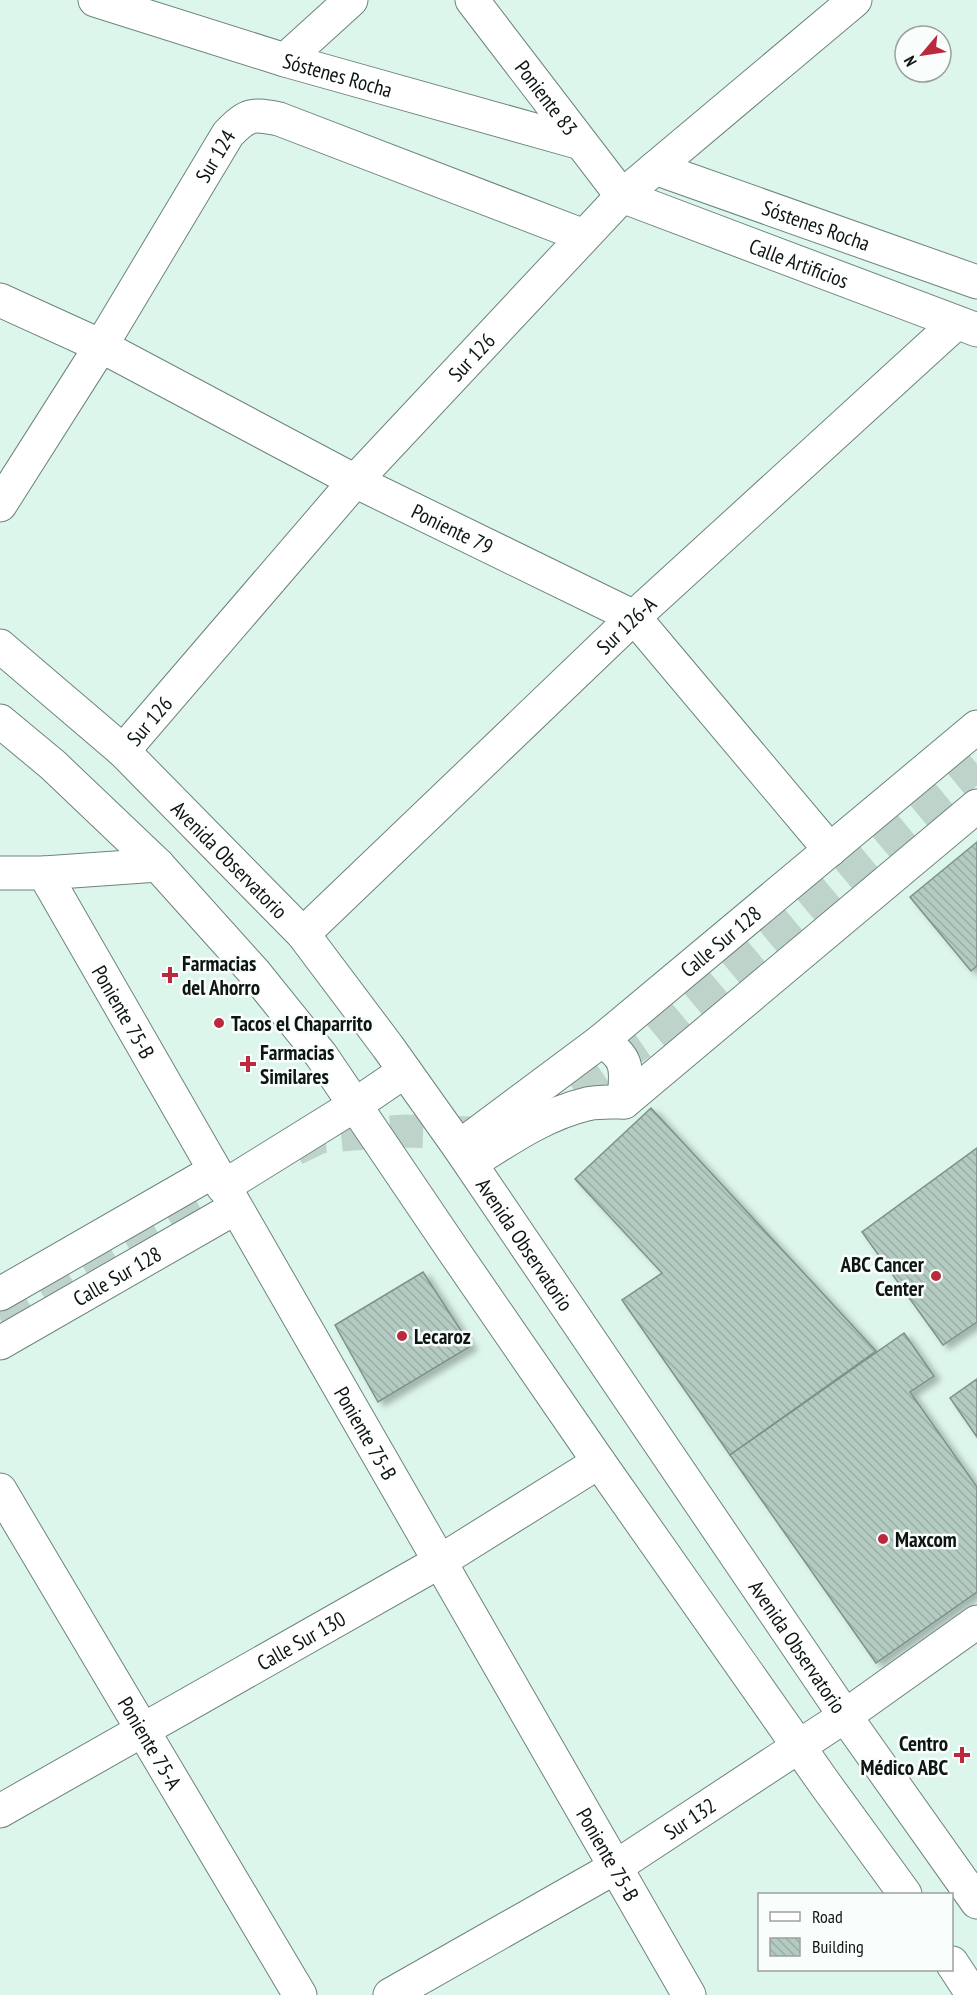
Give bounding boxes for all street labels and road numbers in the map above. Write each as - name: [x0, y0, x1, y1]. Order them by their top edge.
- street label: Sóstenes Rocha: [280, 47, 396, 103]
- street label: Poniente 83: [509, 55, 584, 141]
- street label: Sur 124: [189, 124, 241, 187]
- street label: Sóstenes Rocha: [759, 194, 874, 257]
- street label: Calle Artificios: [746, 232, 852, 294]
- street label: Sur 126: [442, 327, 500, 387]
- street label: Poniente 79: [407, 497, 498, 560]
- street label: Sur 126-A: [590, 590, 662, 660]
- street label: Sur 126: [120, 690, 178, 751]
- street label: Avenida Observatorio: [166, 795, 294, 924]
- street label: Calle Sur 128: [675, 900, 767, 983]
- street label: Poniente 75-B: [86, 960, 161, 1063]
- street label: Avenida Observatorio: [470, 1173, 580, 1316]
- street label: Calle Sur 128: [68, 1240, 166, 1312]
- street label: Poniente 75-B: [328, 1382, 403, 1485]
- street label: Avenida Observatorio: [743, 1575, 852, 1718]
- street label: Calle Sur 130: [252, 1605, 350, 1676]
- street label: Poniente 75-A: [112, 1691, 188, 1794]
- street label: Sur 132: [658, 1791, 721, 1845]
- street label: Poniente 75-B: [571, 1803, 646, 1906]

